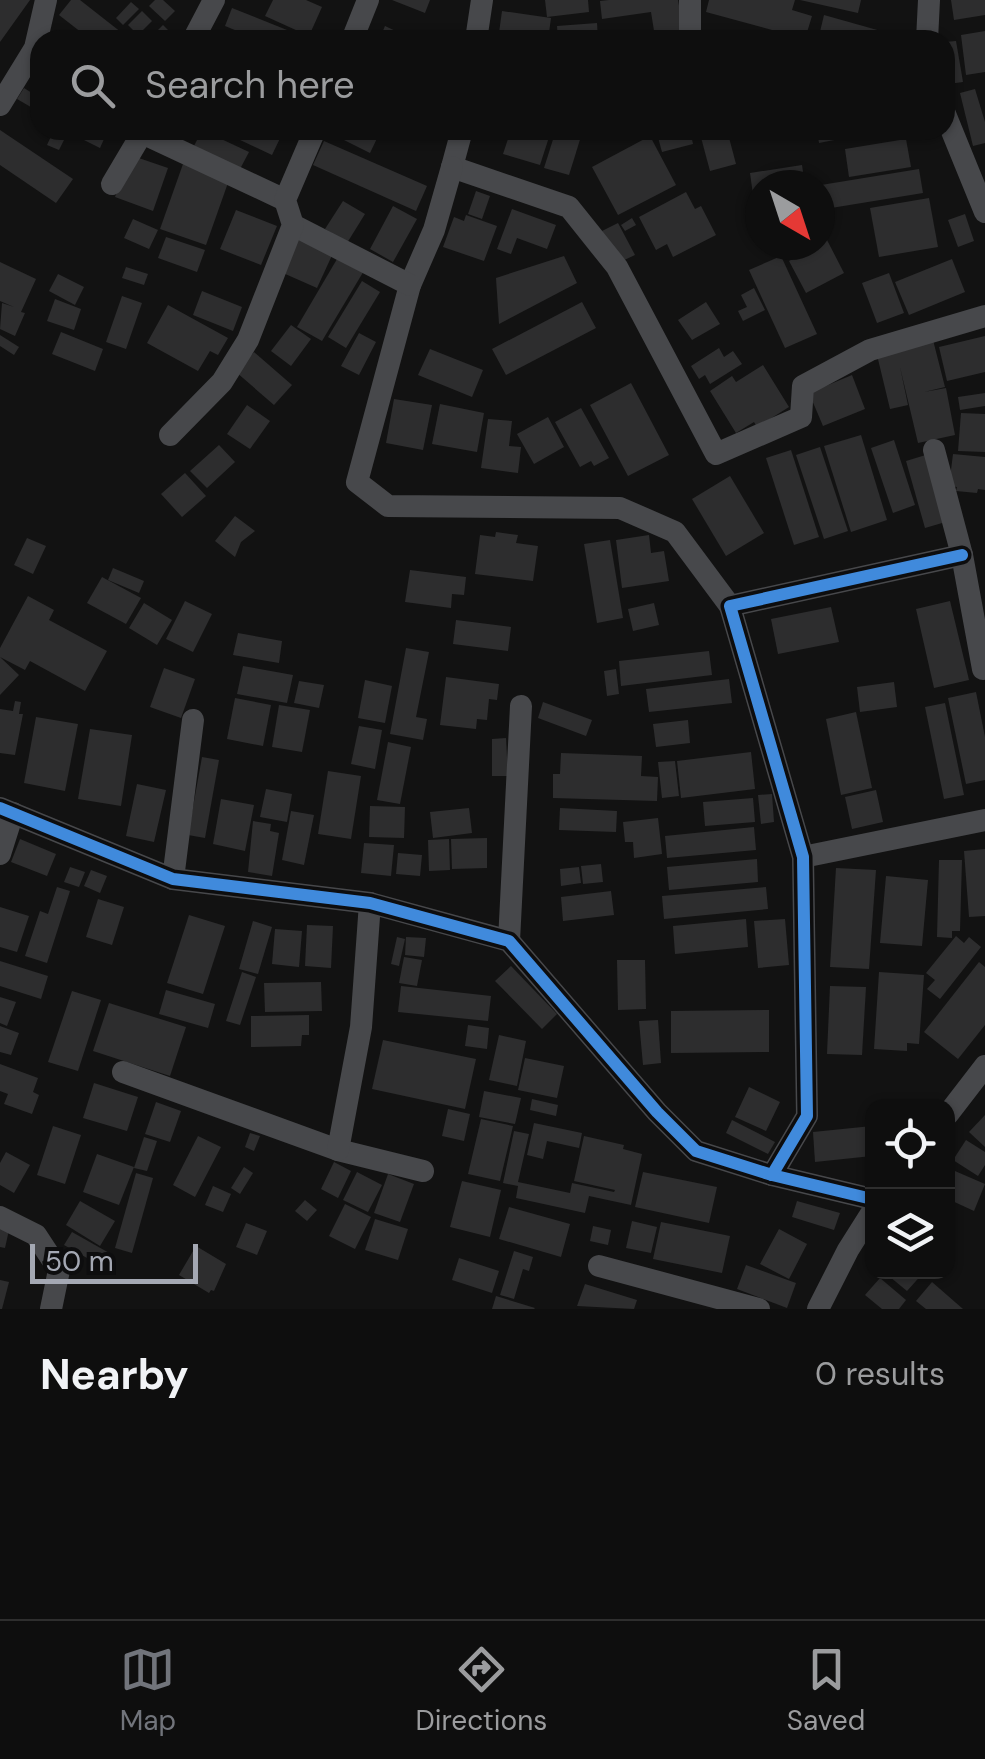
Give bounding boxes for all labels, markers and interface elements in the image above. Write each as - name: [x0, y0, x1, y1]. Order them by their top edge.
- search box: [30, 30, 955, 140]
- icon: search: [65, 58, 120, 113]
- text: Search here: [145, 60, 355, 110]
- north arrow: [745, 170, 835, 260]
- map controls: [865, 1099, 955, 1279]
- button: locate: [865, 1099, 955, 1189]
- button: layers: [865, 1189, 955, 1279]
- scale bar: [30, 1239, 198, 1284]
- text: 50 m: [45, 1243, 114, 1280]
- text: Nearby: [40, 1347, 189, 1402]
- text: 0 results: [815, 1353, 945, 1395]
- tab: Map: [120, 1642, 176, 1739]
- tab: Directions: [416, 1642, 547, 1739]
- tab: Saved: [787, 1642, 865, 1739]

